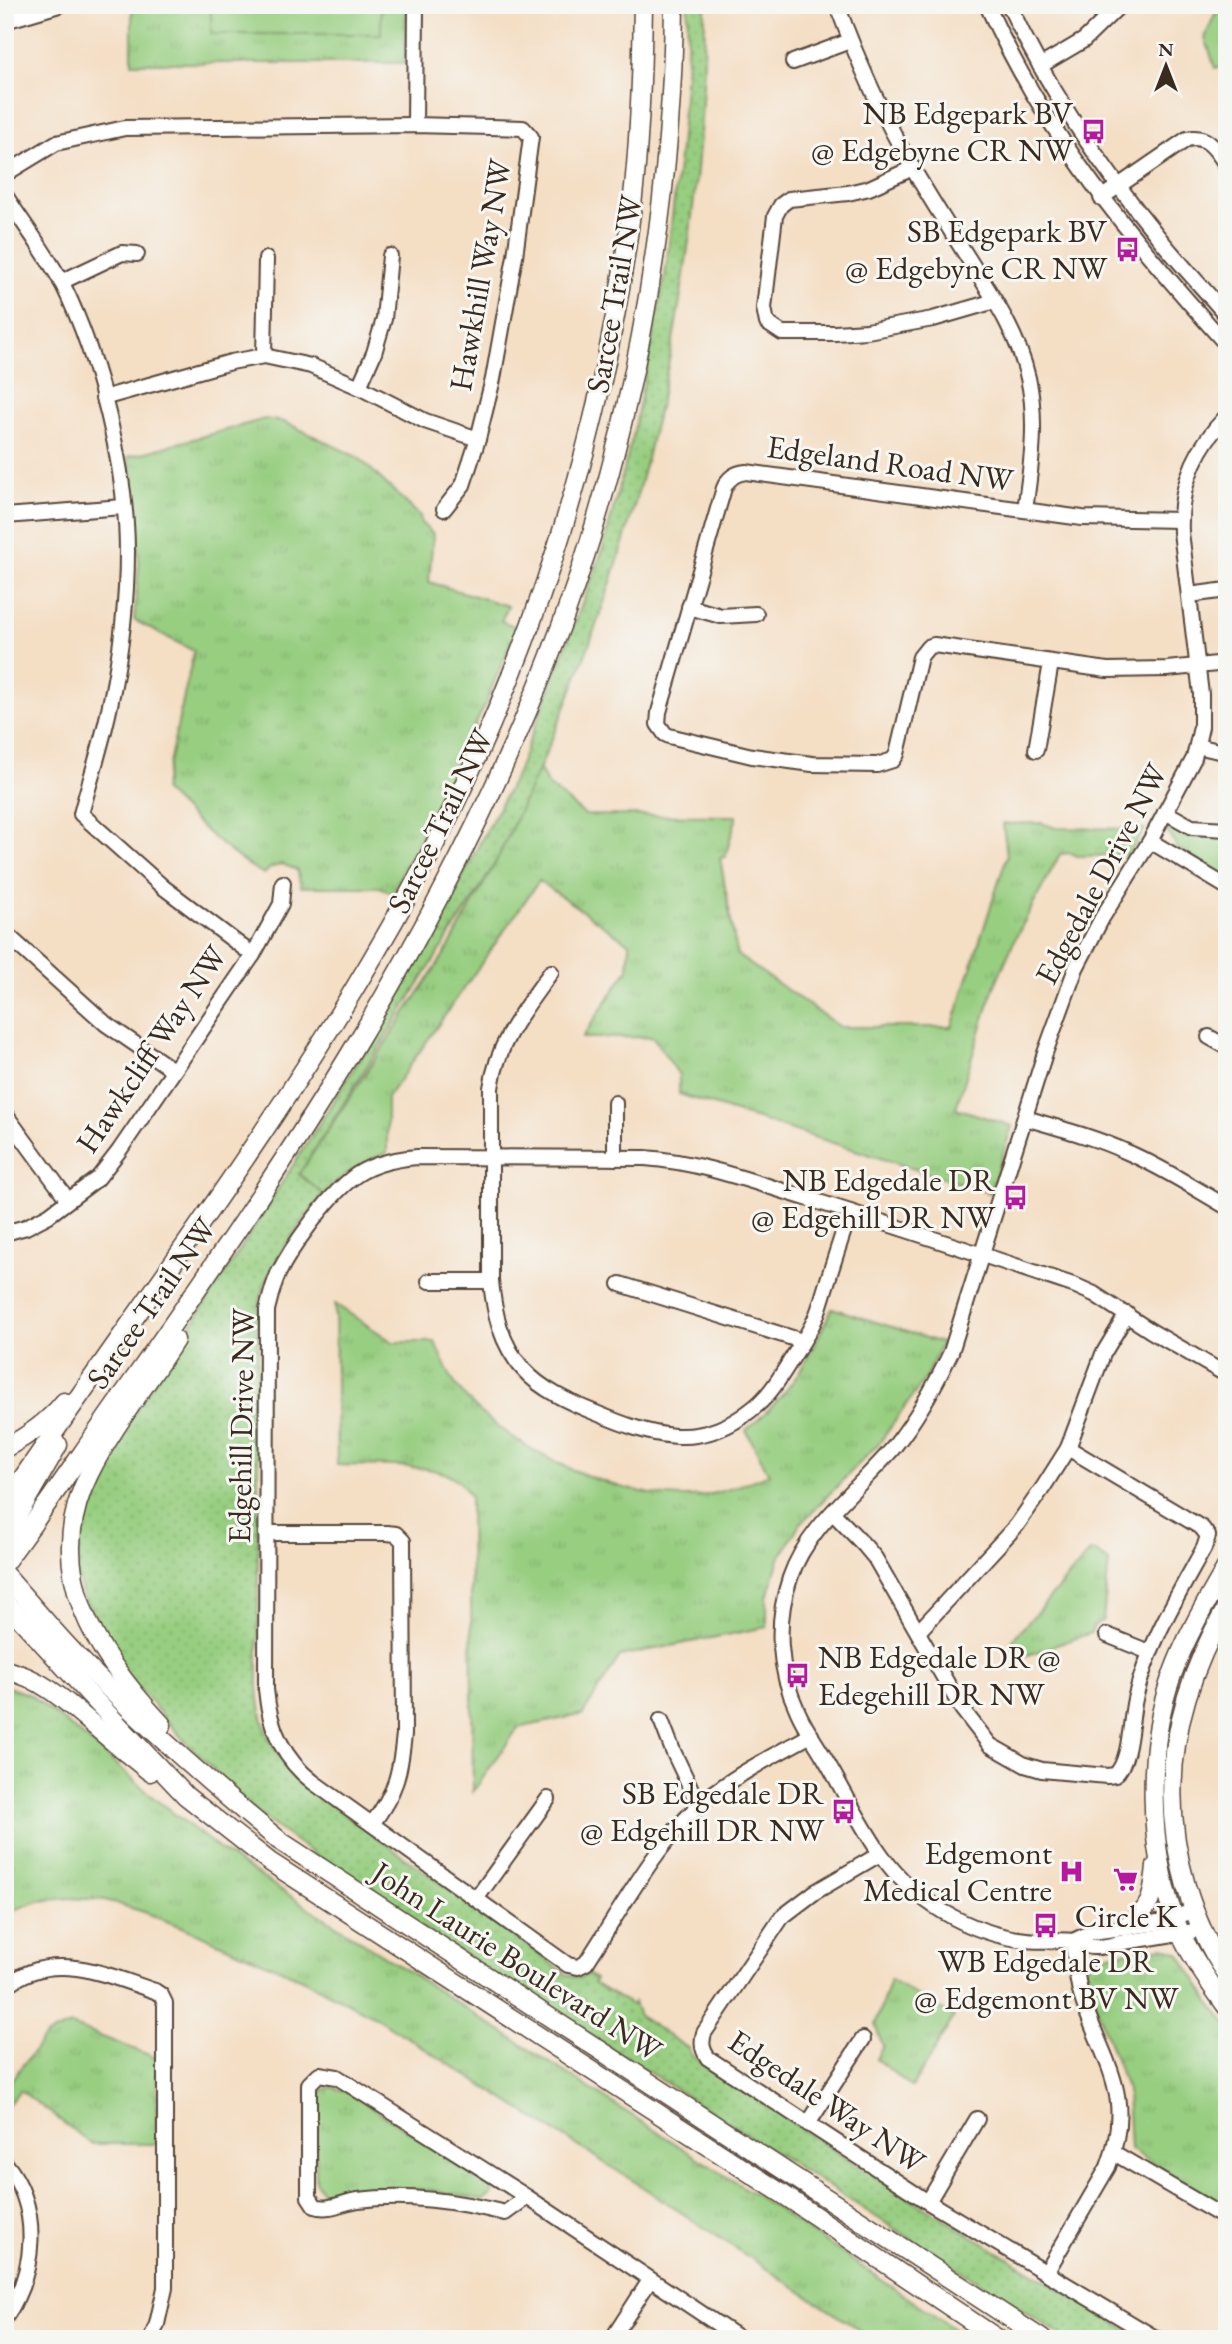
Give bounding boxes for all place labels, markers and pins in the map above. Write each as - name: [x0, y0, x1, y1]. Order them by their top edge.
- place label: NB Edgepark BV @ Edgebyne CR NW: [811, 92, 1074, 171]
- bus stop icon: NB Edgepark BV @ Edgebyne CR NW: [1079, 117, 1107, 145]
- place label: SB Edgepark BV @ Edgebyne CR NW: [845, 210, 1108, 289]
- bus stop icon: SB Edgepark BV @ Edgebyne CR NW: [1113, 235, 1141, 263]
- place label: NB Edgedale DR @ Edgehill DR NW: [751, 1159, 996, 1238]
- bus stop icon: NB Edgedale DR @ Edgehill DR NW: [1001, 1184, 1029, 1212]
- place label: NB Edgedale DR @ Edegehill DR NW: [818, 1636, 1061, 1715]
- bus stop icon: NB Edgedale DR @ Edegehill DR NW: [784, 1661, 812, 1689]
- place label: SB Edgedale DR @ Edgehill DR NW: [580, 1772, 825, 1851]
- bus stop icon: SB Edgedale DR @ Edgehill DR NW: [830, 1797, 858, 1825]
- place label: Edgemont Medical Centre: [863, 1832, 1052, 1911]
- hospital icon: Edgemont Medical Centre: [1058, 1857, 1086, 1885]
- supermarket icon: Circle K: [1112, 1866, 1140, 1894]
- place label: Circle K: [1075, 1895, 1179, 1937]
- bus stop icon: WB Edgedale DR @ Edgemont BV NW: [1032, 1911, 1060, 1939]
- place label: WB Edgedale DR @ Edgemont BV NW: [914, 1940, 1179, 2019]

